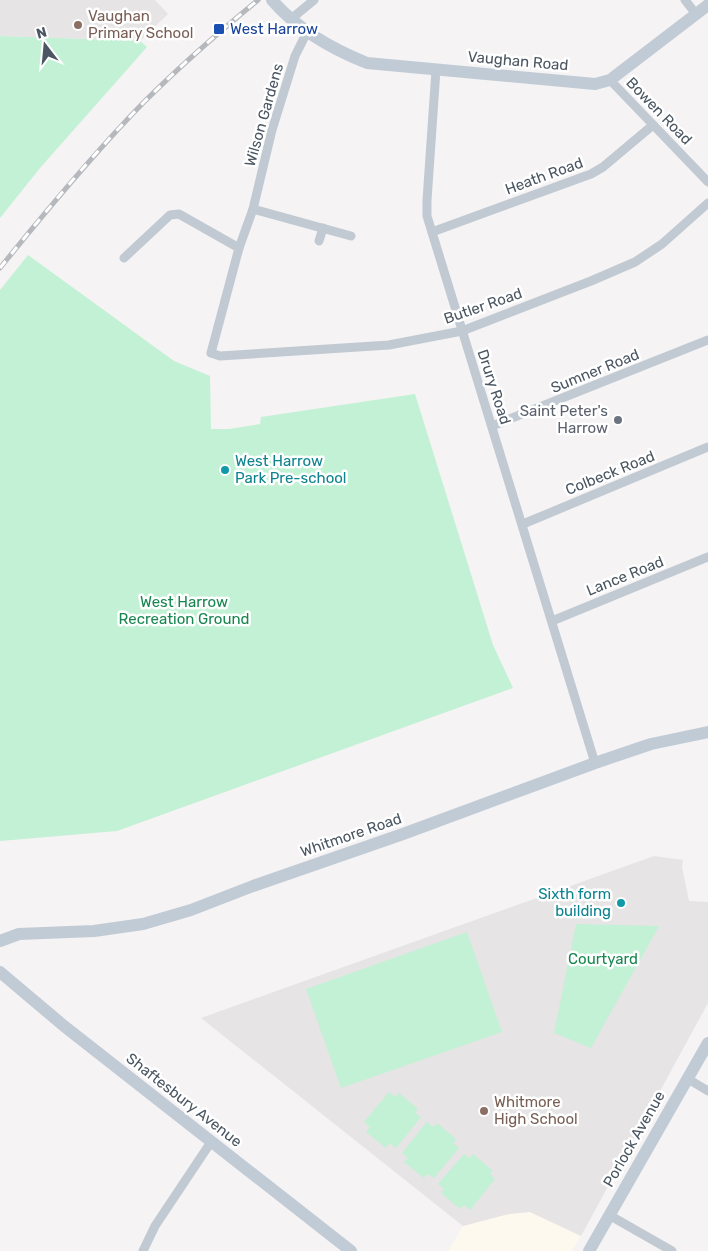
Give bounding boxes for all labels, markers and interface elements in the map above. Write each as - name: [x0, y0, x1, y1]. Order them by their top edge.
- place label: Vaughan Primary School: [88, 7, 193, 42]
- marker: Vaughan Primary School: [72, 19, 84, 31]
- north arrow: [20, 20, 70, 70]
- place label: West Harrow: [230, 20, 318, 38]
- marker: West Harrow: [212, 22, 226, 36]
- text: N: [34, 23, 49, 43]
- street label: Vaughan Road: [467, 48, 569, 74]
- street label: Wilson Gardens: [241, 61, 287, 169]
- street label: Bowen Road: [622, 73, 696, 149]
- street label: Heath Road: [503, 154, 585, 198]
- street label: Butler Road: [442, 284, 524, 328]
- street label: Sumner Road: [548, 345, 642, 397]
- street label: Drury Road: [473, 347, 515, 427]
- place label: Saint Peter's Harrow: [520, 402, 608, 437]
- marker: Saint Peter's Harrow: [612, 414, 624, 426]
- street label: Colbeck Road: [563, 447, 657, 499]
- place label: West Harrow Park Pre-school: [235, 452, 347, 487]
- marker: West Harrow Park Pre-school: [219, 464, 231, 476]
- street label: Lance Road: [584, 552, 666, 600]
- park label: West Harrow Recreation Ground: [119, 593, 249, 628]
- street label: Whitmore Road: [298, 809, 404, 861]
- place label: Sixth form building: [538, 885, 611, 920]
- marker: Sixth form building: [615, 897, 627, 909]
- park label: Courtyard: [568, 950, 638, 968]
- street label: Shaftesbury Avenue: [123, 1049, 245, 1151]
- street label: Porlock Avenue: [599, 1088, 669, 1190]
- place label: Whitmore High School: [494, 1093, 578, 1128]
- marker: Whitmore High School: [478, 1105, 490, 1117]

